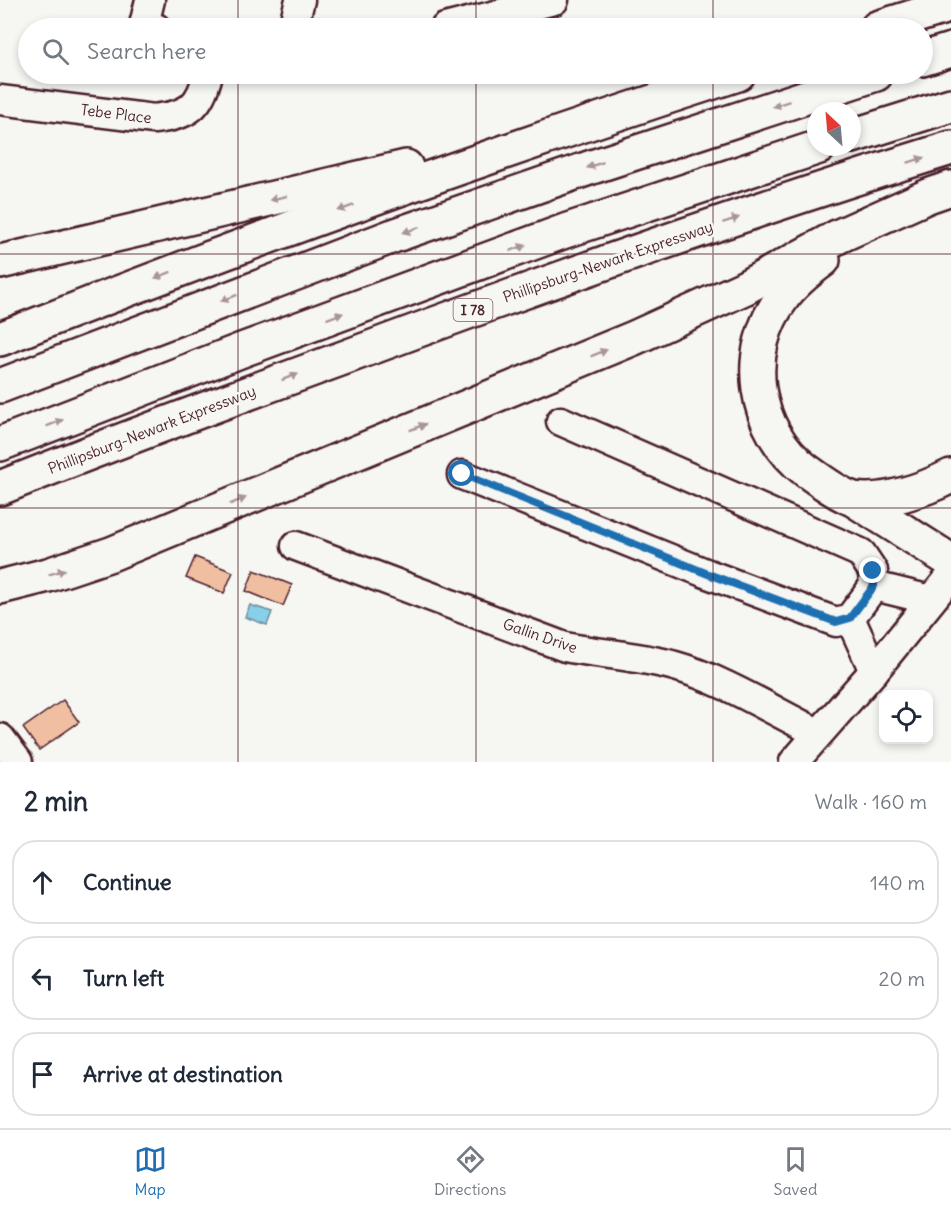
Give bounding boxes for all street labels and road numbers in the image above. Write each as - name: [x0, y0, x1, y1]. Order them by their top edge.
- street label: Tebe Place: [80, 100, 153, 127]
- street label: Phillipsburg-Newark Expressway: [500, 217, 715, 306]
- road number: I 78: [454, 299, 492, 321]
- street label: Phillipsburg-Newark Expressway: [45, 381, 258, 478]
- street label: Gallin Drive: [501, 614, 580, 657]

